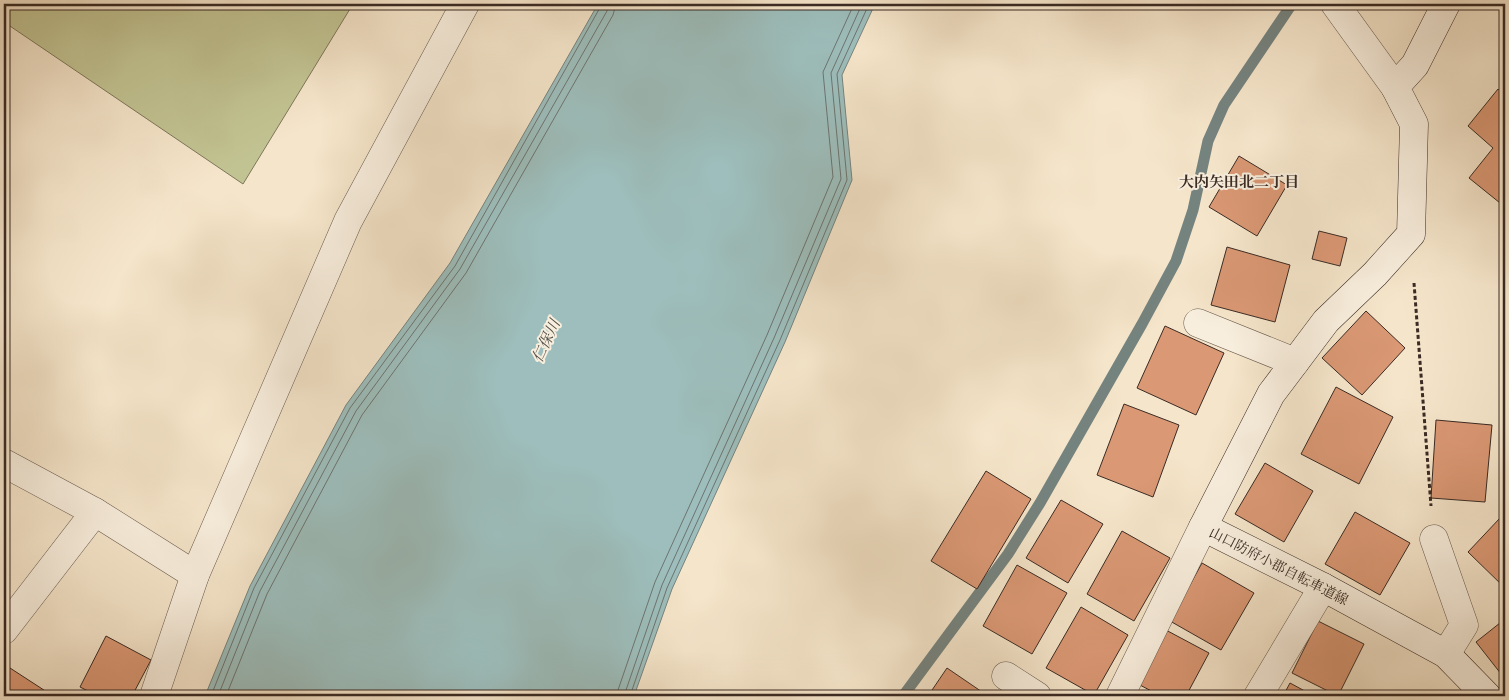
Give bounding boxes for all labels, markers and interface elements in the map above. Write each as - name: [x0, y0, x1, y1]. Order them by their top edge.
- district label: 大内矢田北二丁目: [1179, 173, 1299, 194]
- water label: 仁保川: [528, 315, 567, 366]
- street label: 山口防府小郡自転車道線: [1205, 524, 1351, 611]

